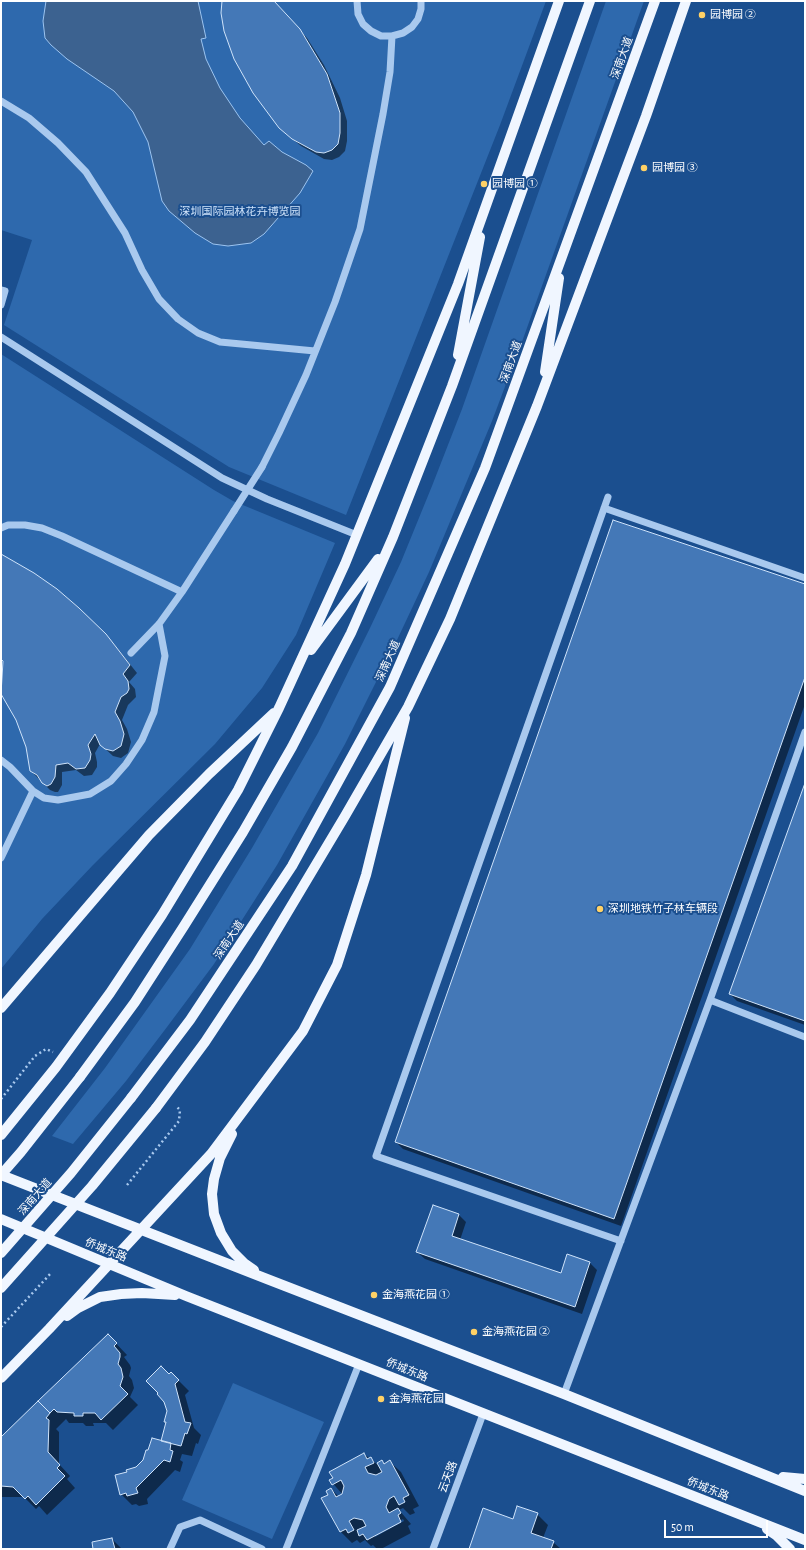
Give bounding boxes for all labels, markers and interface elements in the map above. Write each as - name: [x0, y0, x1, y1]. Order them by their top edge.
- place label: 园博园 ②: [710, 8, 756, 22]
- marker: 园博园 ②: [697, 10, 707, 20]
- street label: 深南大道: [608, 35, 636, 81]
- place label: 园博园 ③: [652, 161, 698, 175]
- marker: 园博园 ③: [639, 163, 649, 173]
- place label: 园博园 ①: [492, 177, 538, 191]
- marker: 园博园 ①: [479, 179, 489, 189]
- park label: 深圳国际园林花卉博览园: [180, 205, 300, 219]
- street label: 深南大道: [497, 339, 525, 385]
- street label: 深南大道: [373, 638, 403, 684]
- place label: 深圳地铁竹子林车辆段: [608, 902, 718, 916]
- marker: 深圳地铁竹子林车辆段: [595, 904, 605, 914]
- street label: 深南大道: [211, 918, 247, 962]
- street label: 深南大道: [16, 1176, 54, 1218]
- street label: 侨城东路: [83, 1236, 129, 1264]
- place label: 金海燕花园 ①: [382, 1288, 450, 1302]
- marker: 金海燕花园 ①: [369, 1290, 379, 1300]
- place label: 金海燕花园 ②: [482, 1325, 550, 1339]
- marker: 金海燕花园 ②: [469, 1327, 479, 1337]
- street label: 侨城东路: [384, 1356, 430, 1384]
- place label: 金海燕花园: [389, 1392, 444, 1406]
- marker: 金海燕花园: [376, 1394, 386, 1404]
- street label: 云天路: [436, 1459, 460, 1495]
- street label: 侨城东路: [685, 1475, 731, 1503]
- scale bar: [666, 1512, 770, 1538]
- text: 50 m: [671, 1521, 694, 1533]

